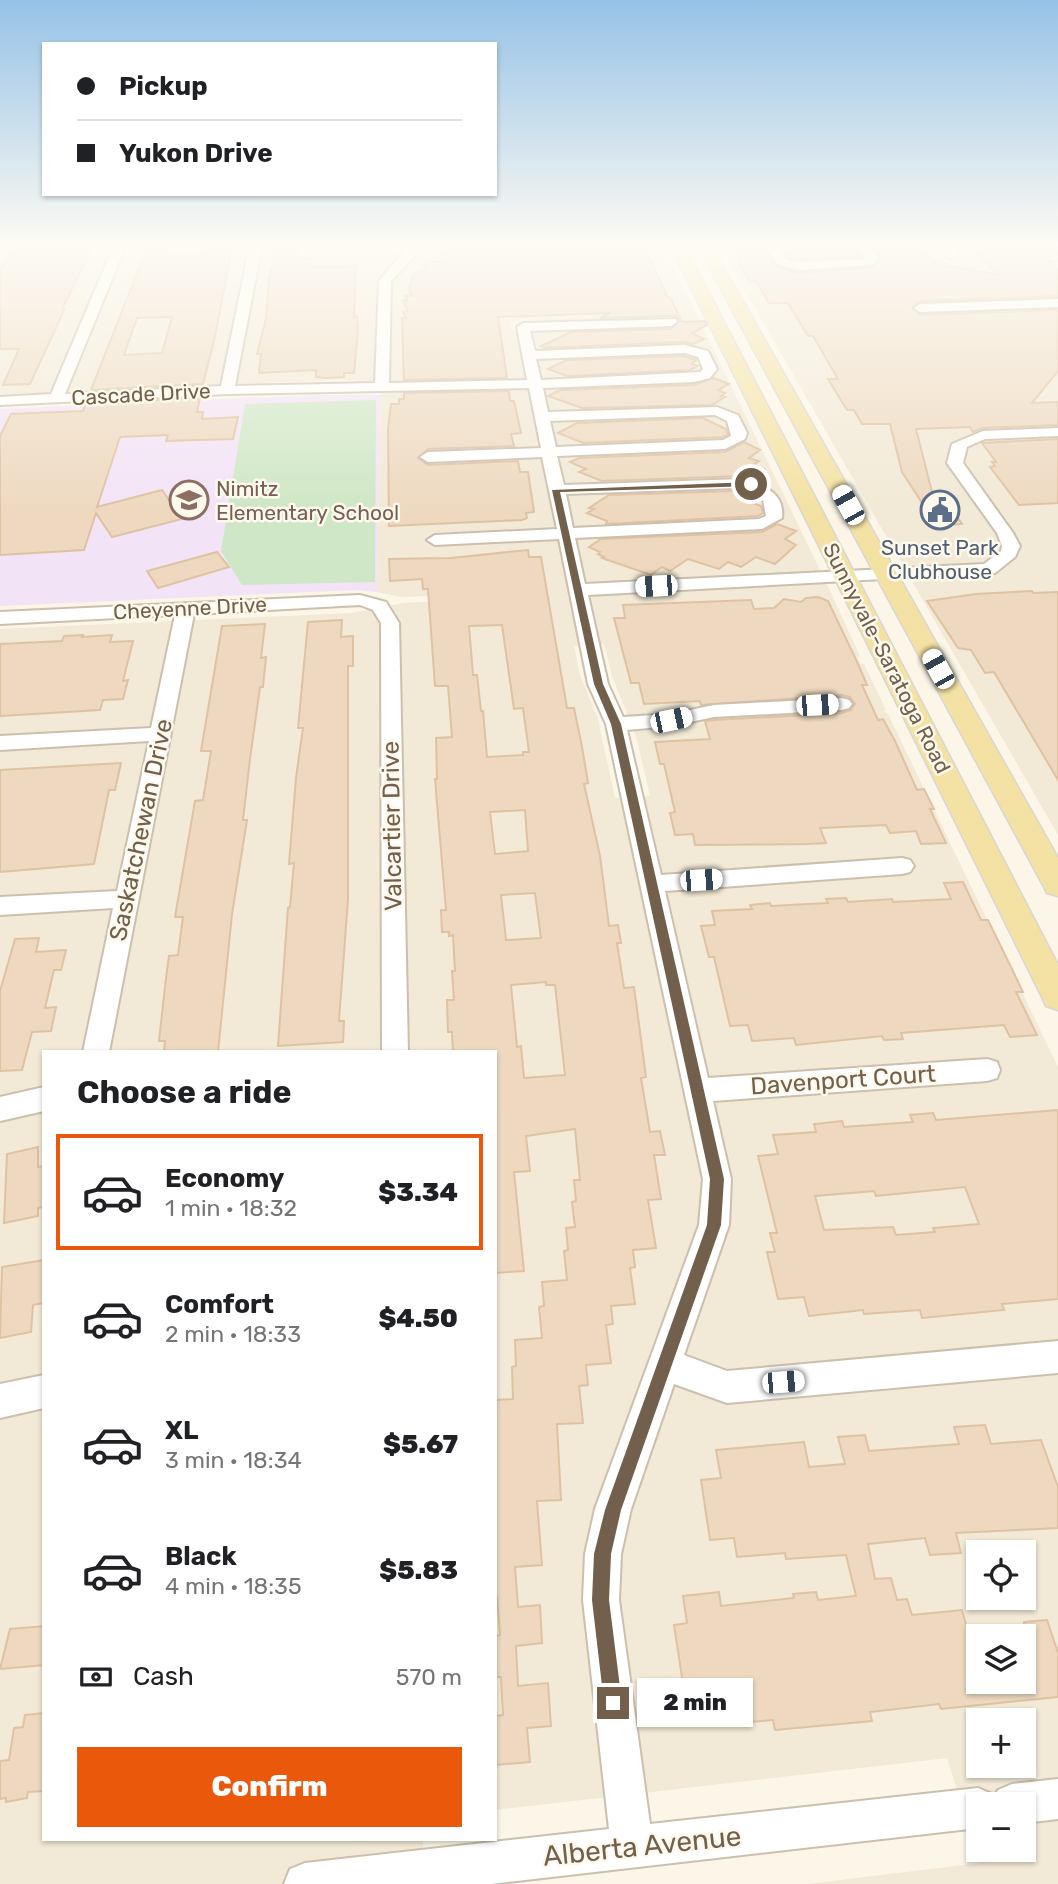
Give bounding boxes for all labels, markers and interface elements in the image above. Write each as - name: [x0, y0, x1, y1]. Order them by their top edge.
- text: Pickup: [119, 71, 208, 102]
- text: Yukon Drive: [119, 138, 273, 169]
- street label: Cascade Drive: [71, 378, 211, 410]
- route start: [735, 468, 767, 500]
- place label: Nimitz Elementary School: [216, 476, 399, 525]
- school or university icon: Nimitz Elementary School: [168, 479, 210, 521]
- car: [829, 482, 868, 528]
- public building icon: Sunset Park Clubhouse: [919, 489, 961, 531]
- place label: Sunset Park Clubhouse: [881, 535, 999, 584]
- street label: Sunnyvale-Saratoga Road: [818, 539, 956, 777]
- car: [635, 574, 678, 598]
- street label: Cheyenne Drive: [112, 591, 268, 625]
- car: [919, 646, 958, 692]
- car: [796, 693, 839, 717]
- car: [649, 705, 694, 735]
- street label: Saskatchewan Drive: [104, 716, 178, 944]
- street label: Valcartier Drive: [377, 741, 407, 911]
- car: [680, 868, 723, 892]
- street label: Davenport Court: [749, 1060, 937, 1100]
- text: Choose a ride: [77, 1073, 291, 1111]
- icon: car: [81, 1161, 144, 1224]
- text: Economy: [165, 1163, 284, 1194]
- text: $3.34: [378, 1177, 458, 1208]
- text: 1 min · 18:32: [165, 1194, 297, 1222]
- icon: car: [81, 1287, 144, 1350]
- text: Comfort: [165, 1289, 274, 1320]
- text: $4.50: [378, 1303, 458, 1334]
- text: 2 min · 18:33: [165, 1320, 301, 1348]
- car: [762, 1370, 805, 1394]
- icon: car: [81, 1413, 144, 1476]
- text: XL: [165, 1415, 198, 1446]
- text: $5.67: [383, 1429, 458, 1460]
- text: 3 min · 18:34: [165, 1446, 302, 1474]
- icon: car: [81, 1539, 144, 1602]
- map controls: [966, 1540, 1036, 1862]
- button: locate: [966, 1540, 1036, 1610]
- text: Black: [165, 1541, 237, 1572]
- text: $5.83: [379, 1555, 458, 1586]
- text: 4 min · 18:35: [165, 1572, 302, 1600]
- button: layers: [966, 1624, 1036, 1694]
- icon: cash: [77, 1658, 115, 1696]
- text: Cash: [133, 1661, 194, 1692]
- text: 570 m: [396, 1663, 462, 1691]
- callout: 2 min: [638, 1678, 753, 1728]
- route end: [597, 1687, 629, 1719]
- text: 2 min: [663, 1688, 727, 1716]
- button: +: [966, 1708, 1036, 1778]
- button: Confirm: [77, 1747, 462, 1827]
- button: −: [966, 1792, 1036, 1862]
- street label: Alberta Avenue: [541, 1819, 743, 1873]

